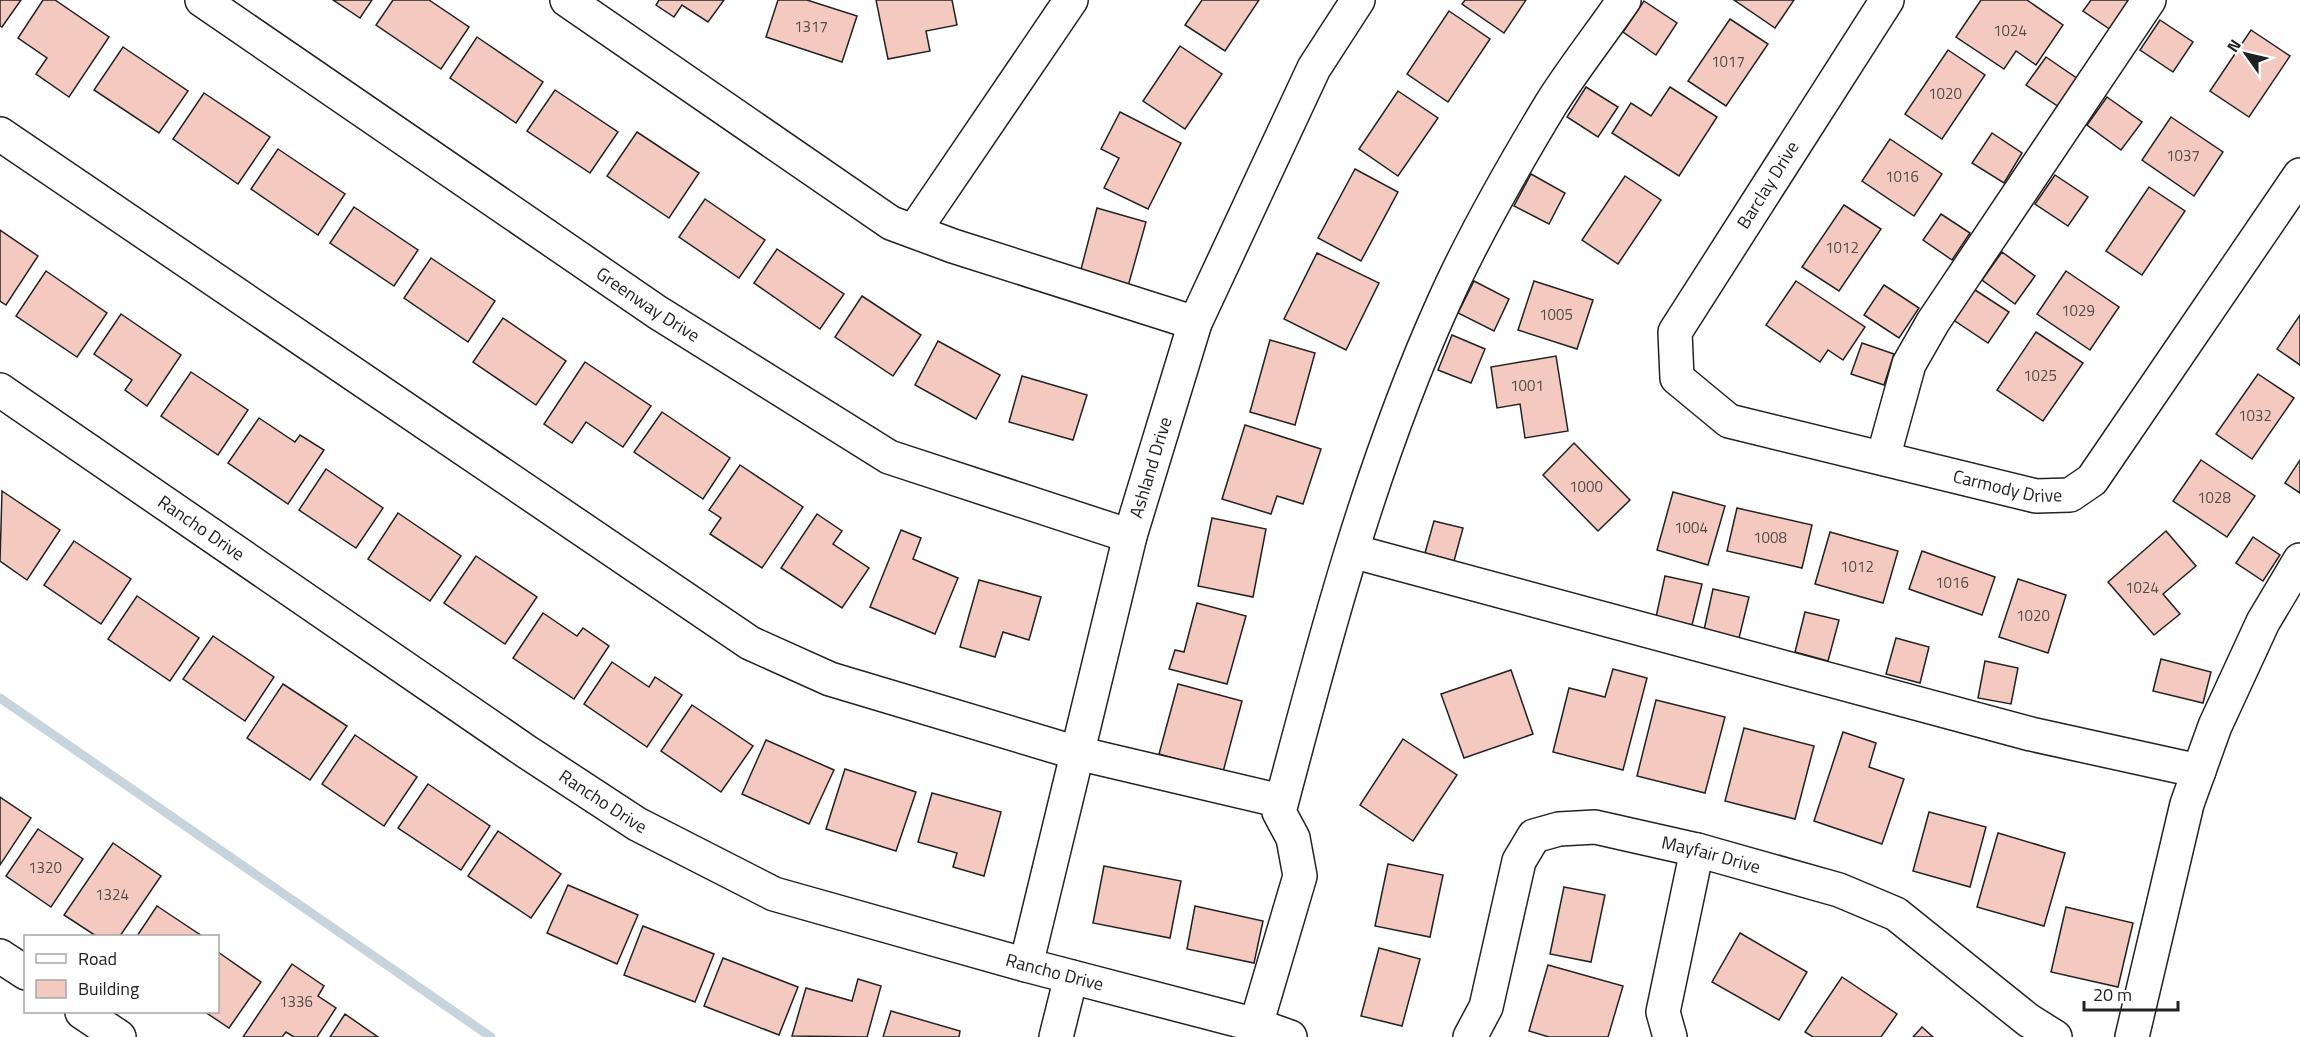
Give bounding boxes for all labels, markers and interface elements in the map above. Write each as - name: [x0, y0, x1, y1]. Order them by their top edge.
- house number: 1317: [794, 15, 828, 38]
- house number: 1024: [1993, 19, 2027, 42]
- north arrow: [2216, 24, 2276, 84]
- text: N: [2221, 34, 2247, 57]
- house number: 1017: [1711, 50, 1745, 73]
- house number: 1020: [1928, 82, 1962, 105]
- street label: Barclay Drive: [1730, 136, 1805, 234]
- house number: 1037: [2166, 144, 2200, 167]
- house number: 1016: [1885, 165, 1919, 188]
- house number: 1012: [1825, 236, 1859, 259]
- street label: Greenway Drive: [591, 260, 705, 349]
- house number: 1029: [2061, 299, 2095, 322]
- house number: 1005: [1539, 303, 1573, 326]
- house number: 1025: [2023, 364, 2057, 387]
- house number: 1001: [1510, 374, 1544, 397]
- house number: 1032: [2238, 404, 2272, 427]
- street label: Ashland Drive: [1122, 413, 1179, 521]
- street label: Carmody Drive: [1950, 462, 2063, 509]
- house number: 1000: [1569, 475, 1603, 498]
- house number: 1028: [2197, 486, 2231, 509]
- street label: Rancho Drive: [152, 488, 250, 567]
- house number: 1004: [1674, 516, 1708, 539]
- house number: 1008: [1753, 526, 1787, 549]
- house number: 1012: [1840, 555, 1874, 578]
- house number: 1016: [1935, 571, 1969, 594]
- house number: 1024: [2125, 576, 2159, 599]
- house number: 1020: [2016, 604, 2050, 627]
- street label: Rancho Drive: [554, 762, 652, 840]
- street label: Mayfair Drive: [1659, 828, 1764, 880]
- house number: 1320: [28, 856, 62, 879]
- house number: 1324: [95, 883, 129, 906]
- legend: [24, 935, 219, 1013]
- text: Road: [78, 945, 117, 972]
- street label: Rancho Drive: [1003, 946, 1107, 998]
- scale bar: [2084, 974, 2178, 1012]
- text: Building: [78, 975, 139, 1002]
- text: 20 m: [2093, 981, 2132, 1008]
- house number: 1336: [279, 990, 313, 1013]

